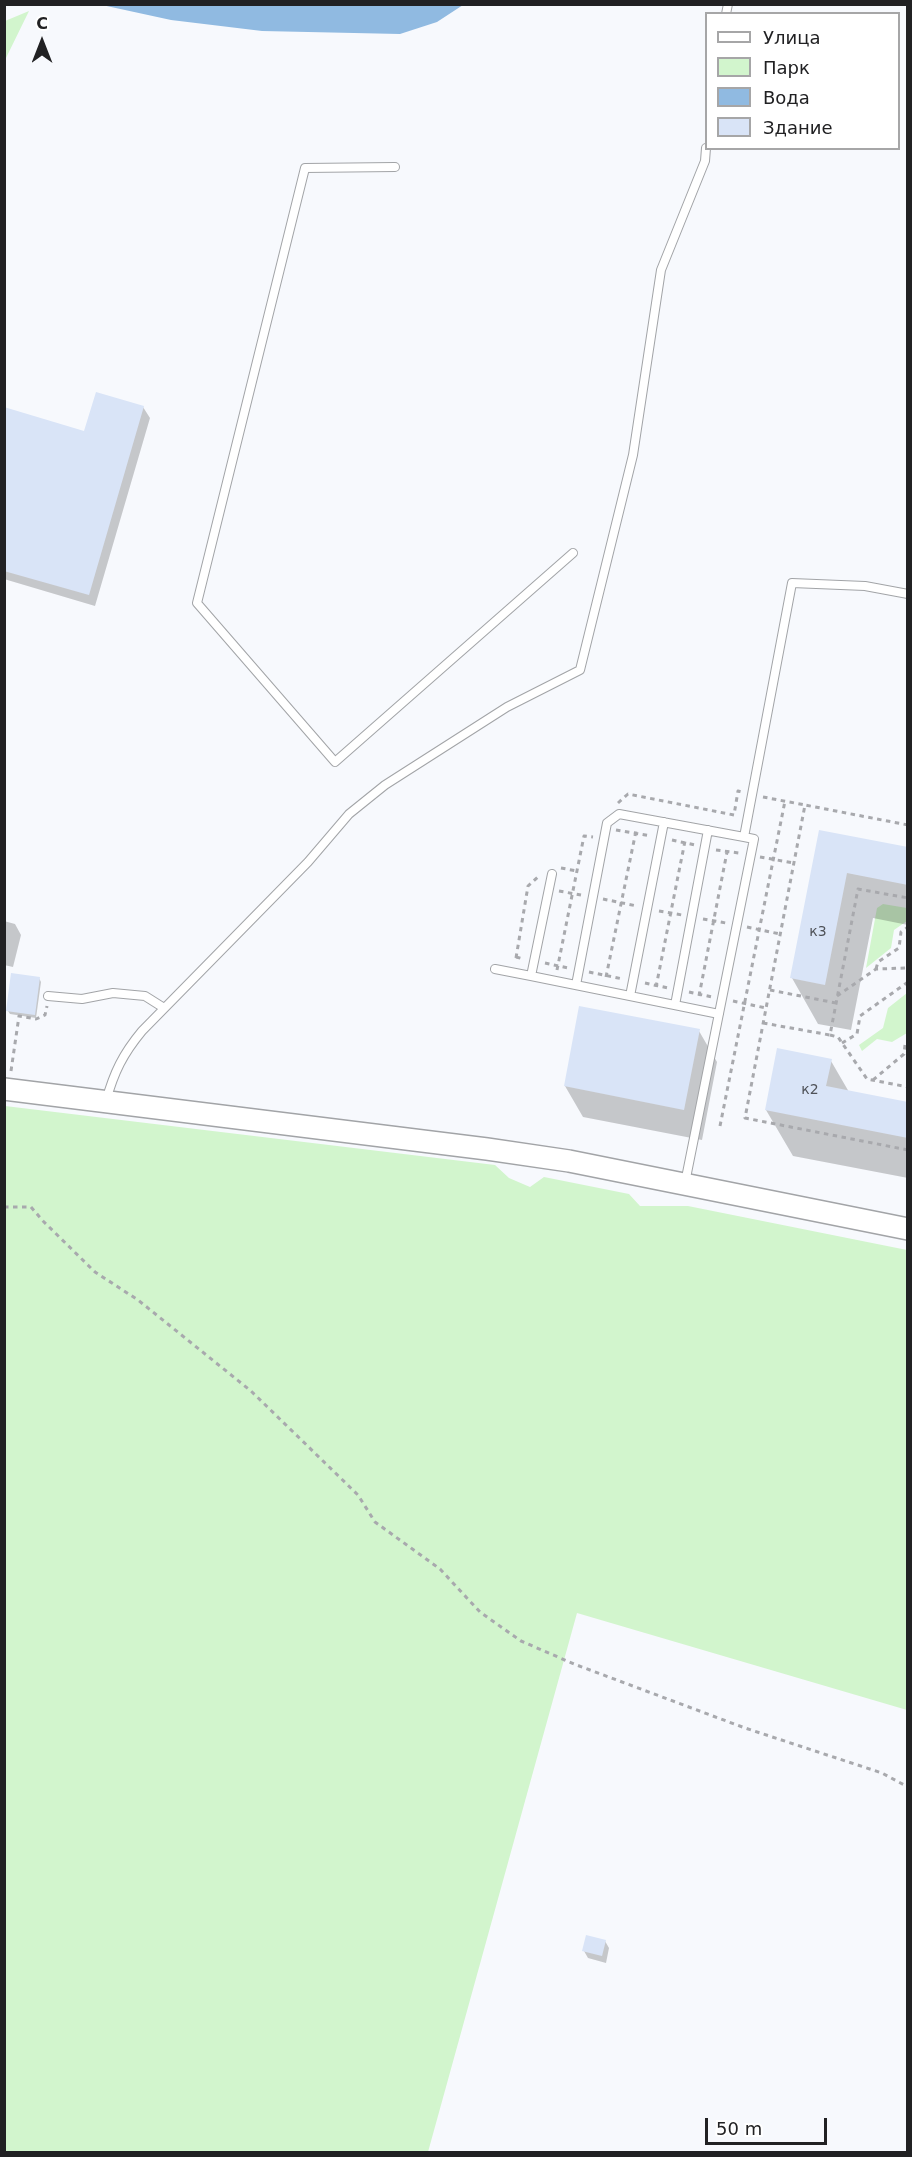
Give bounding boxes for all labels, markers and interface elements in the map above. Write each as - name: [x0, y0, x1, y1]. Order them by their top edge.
- north arrow: [12, 12, 72, 72]
- legend: [705, 12, 900, 150]
- text: С: [36, 14, 48, 33]
- text: Улица: [763, 27, 820, 48]
- text: Парк: [763, 57, 810, 78]
- text: Вода: [763, 87, 810, 108]
- text: Здание: [763, 117, 833, 138]
- house number: к3: [809, 924, 827, 940]
- house number: к2: [801, 1082, 819, 1098]
- scale bar: [708, 2106, 830, 2144]
- text: 50 m: [716, 2118, 762, 2139]

